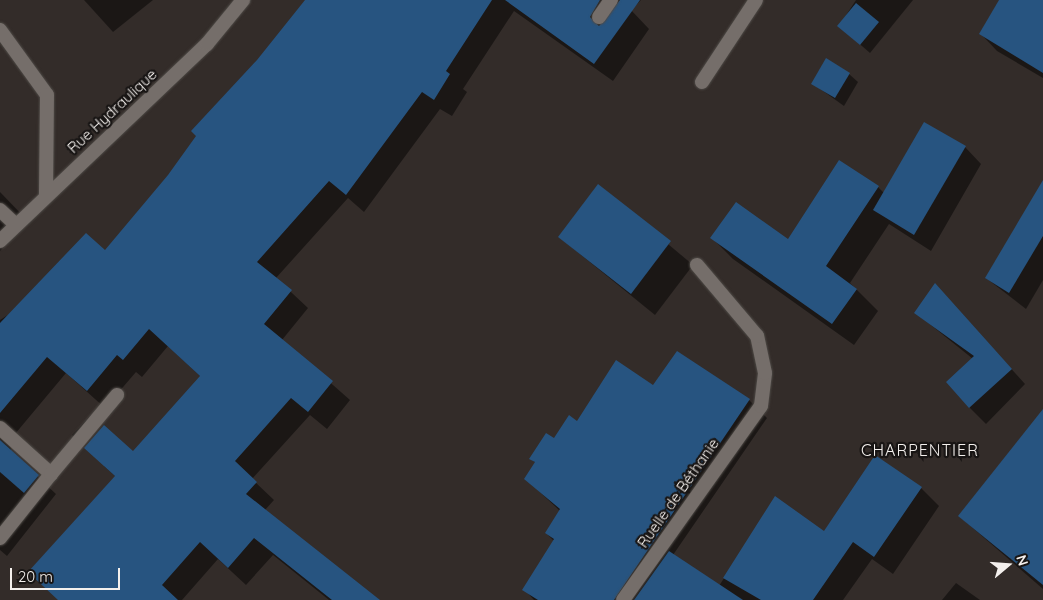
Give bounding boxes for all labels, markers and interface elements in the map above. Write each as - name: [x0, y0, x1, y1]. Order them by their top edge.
- street label: Rue Hydraulique: [64, 65, 160, 157]
- street label: Ruelle de Béthanie: [634, 435, 722, 551]
- district label: CHARPENTIER: [860, 440, 980, 460]
- north arrow: [983, 540, 1033, 590]
- text: N: [1012, 553, 1032, 568]
- scale bar: [12, 558, 122, 590]
- text: 20 m: [18, 567, 53, 586]

